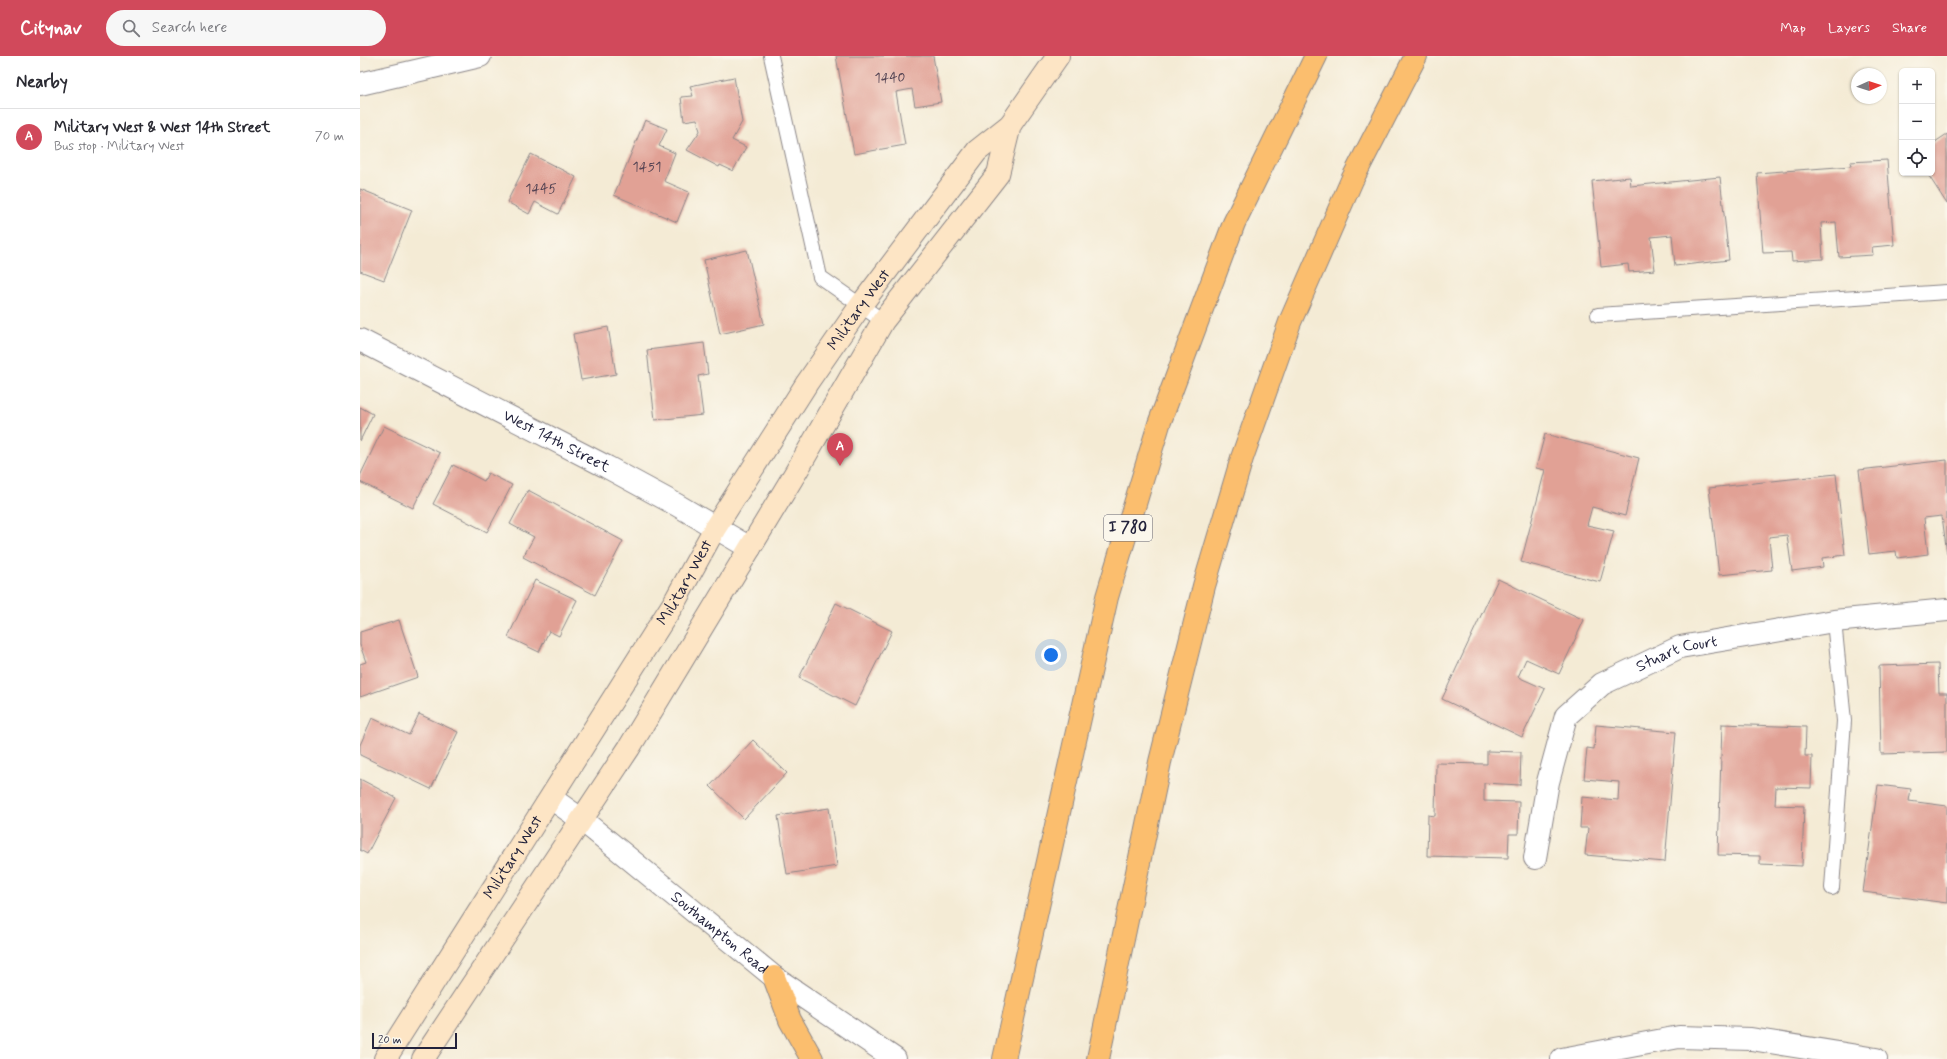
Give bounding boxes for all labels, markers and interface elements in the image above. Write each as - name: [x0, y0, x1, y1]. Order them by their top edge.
- search box: [106, 10, 386, 46]
- text: Citynav: [20, 16, 82, 41]
- icon: search: [120, 17, 142, 39]
- text: Search here: [152, 18, 227, 38]
- text: Map: [1780, 19, 1806, 37]
- text: Layers: [1828, 19, 1870, 37]
- text: Share: [1892, 19, 1927, 37]
- north arrow: [1851, 68, 1887, 104]
- map controls: [1899, 68, 1935, 176]
- button: +: [1899, 68, 1935, 104]
- house number: 1440: [875, 69, 906, 87]
- text: Nearby: [16, 71, 68, 93]
- button: −: [1899, 104, 1935, 140]
- text: Military West & West 14th Street: [54, 118, 270, 138]
- text: A: [25, 128, 33, 145]
- text: 70 m: [315, 128, 344, 145]
- text: Bus stop · Military West: [54, 138, 185, 155]
- button: locate: [1899, 140, 1935, 176]
- house number: 1451: [633, 158, 661, 176]
- house number: 1445: [525, 180, 557, 198]
- street label: Military West: [822, 264, 895, 354]
- street label: West 14th Street: [499, 405, 614, 478]
- pin: A: [827, 433, 853, 466]
- road number: I 780: [1104, 515, 1152, 541]
- street label: Military West: [652, 536, 717, 629]
- street label: Stuart Court: [1632, 630, 1719, 677]
- your location: [1041, 645, 1061, 665]
- street label: Military West: [478, 811, 547, 903]
- street label: Southampton Road: [666, 886, 773, 979]
- scale bar: [372, 1031, 457, 1050]
- text: 20 m: [378, 1033, 401, 1047]

